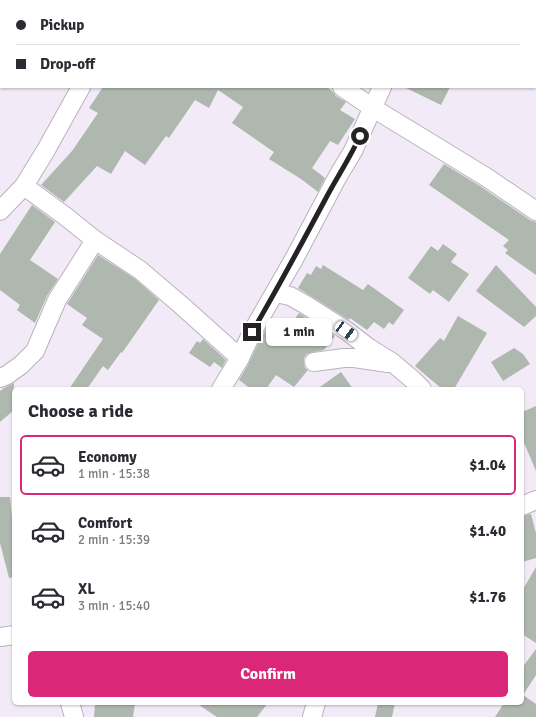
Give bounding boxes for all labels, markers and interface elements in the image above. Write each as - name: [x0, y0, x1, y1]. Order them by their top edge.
- text: Pickup: [40, 16, 84, 34]
- text: Drop-off: [40, 55, 95, 73]
- route start: [351, 127, 369, 145]
- callout: 1 min: [266, 318, 332, 346]
- car: [333, 319, 359, 343]
- route end: [243, 323, 261, 341]
- text: 1 min: [283, 324, 315, 340]
- text: Choose a ride: [28, 400, 133, 422]
- icon: car: [30, 447, 66, 483]
- text: Economy: [78, 448, 137, 466]
- text: $1.04: [469, 456, 506, 474]
- text: 1 min · 15:38: [78, 466, 150, 482]
- icon: car: [30, 513, 66, 549]
- text: Comfort: [78, 514, 132, 532]
- text: $1.40: [469, 522, 506, 540]
- text: 2 min · 15:39: [78, 532, 150, 548]
- icon: car: [30, 579, 66, 615]
- text: XL: [78, 580, 95, 598]
- text: $1.76: [469, 588, 506, 606]
- text: 3 min · 15:40: [78, 598, 150, 614]
- button: Confirm: [28, 651, 508, 697]

